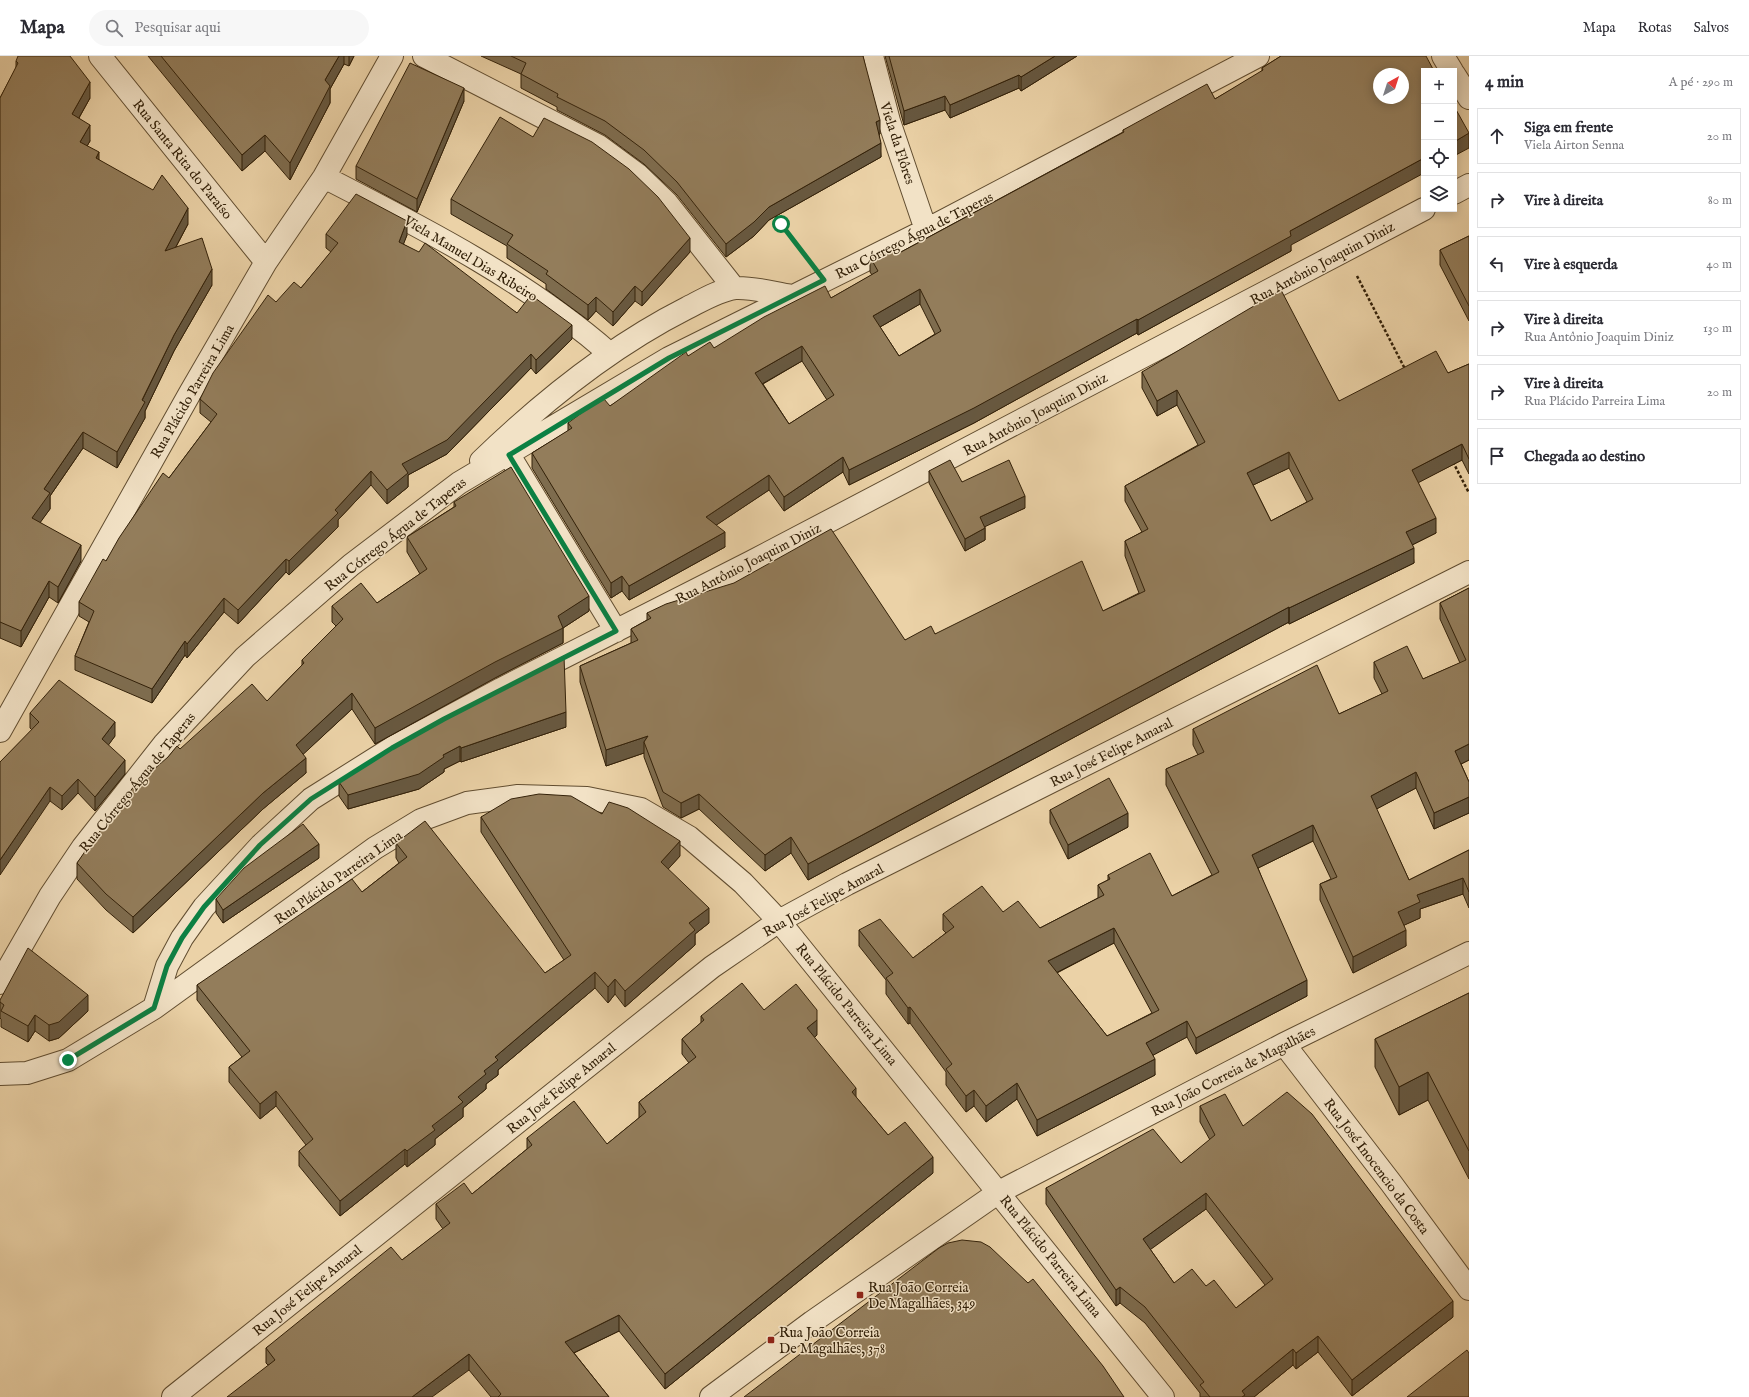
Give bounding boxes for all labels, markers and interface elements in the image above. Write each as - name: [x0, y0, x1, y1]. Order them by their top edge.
- search box: [89, 10, 369, 46]
- text: Mapa: [20, 16, 65, 40]
- icon: search: [103, 17, 125, 39]
- text: Pesquisar aqui: [135, 18, 221, 37]
- text: Mapa: [1583, 19, 1616, 37]
- text: Rotas: [1638, 19, 1672, 37]
- text: Salvos: [1694, 19, 1729, 37]
- north arrow: [1373, 68, 1409, 104]
- map controls: [1421, 68, 1457, 212]
- button: +: [1421, 68, 1457, 104]
- text: 4 min: [1485, 72, 1524, 93]
- text: A pé · 290 m: [1669, 74, 1733, 91]
- street label: Rua Santa Rita do Paraíso: [128, 96, 236, 224]
- street label: Viela da Flôres: [875, 99, 919, 187]
- button: −: [1421, 104, 1457, 140]
- text: Siga em frente: [1524, 118, 1613, 137]
- icon: ahead: [1486, 125, 1508, 147]
- text: 20 m: [1707, 128, 1732, 145]
- text: Viela Airton Senna: [1524, 137, 1624, 154]
- button: locate: [1421, 140, 1457, 176]
- button: layers: [1421, 176, 1457, 212]
- street label: Rua Córrego Água de Taperas: [832, 187, 997, 284]
- icon: right: [1486, 189, 1508, 211]
- text: Vire à direita: [1524, 191, 1603, 210]
- text: 80 m: [1708, 192, 1732, 209]
- street label: Viela Manuel Dias Ribeiro: [399, 211, 541, 306]
- route start: [772, 215, 790, 233]
- street label: Rua Antônio Joaquim Diniz: [1247, 218, 1398, 310]
- icon: left: [1486, 253, 1508, 275]
- text: Vire à esquerda: [1524, 255, 1617, 274]
- text: 40 m: [1706, 256, 1732, 273]
- text: Vire à direita: [1524, 310, 1603, 329]
- icon: right: [1486, 317, 1508, 339]
- street label: Rua Plácido Parreira Lima: [147, 320, 239, 462]
- text: 130 m: [1703, 320, 1732, 337]
- text: Rua Antônio Joaquim Diniz: [1524, 329, 1674, 346]
- street label: Rua Antônio Joaquim Diniz: [960, 369, 1111, 461]
- text: Vire à direita: [1524, 374, 1603, 393]
- icon: right: [1486, 381, 1508, 403]
- text: 20 m: [1707, 384, 1732, 401]
- text: Rua Plácido Parreira Lima: [1524, 393, 1665, 410]
- icon: arrive: [1486, 445, 1508, 467]
- text: Chegada ao destino: [1524, 447, 1645, 466]
- street label: Rua Córrego Água de Taperas: [321, 473, 470, 596]
- street label: Rua Antônio Joaquim Diniz: [673, 519, 825, 609]
- street label: Rua Córrego Água de Taperas: [75, 708, 200, 856]
- street label: Rua José Felipe Amaral: [1047, 714, 1176, 792]
- street label: Rua Plácido Parreira Lima: [271, 826, 407, 929]
- street label: Rua José Felipe Amaral: [760, 860, 887, 942]
- street label: Rua Plácido Parreira Lima: [791, 940, 902, 1070]
- street label: Rua João Correia de Magalhães: [1148, 1023, 1319, 1121]
- street label: Rua José Felipe Amaral: [503, 1039, 620, 1138]
- route end: [59, 1051, 77, 1069]
- street label: Rua José Inocencio da Costa: [1319, 1095, 1434, 1239]
- street label: Rua Plácido Parreira Lima: [995, 1192, 1106, 1322]
- street label: Rua José Felipe Amaral: [249, 1241, 366, 1340]
- place label: Rua João Correia De Magalhães, 349: [868, 1279, 975, 1313]
- marker: Rua João Correia De Magalhães, 349: [855, 1290, 865, 1300]
- place label: Rua João Correia De Magalhães, 378: [779, 1324, 885, 1358]
- marker: Rua João Correia De Magalhães, 378: [766, 1335, 776, 1345]

